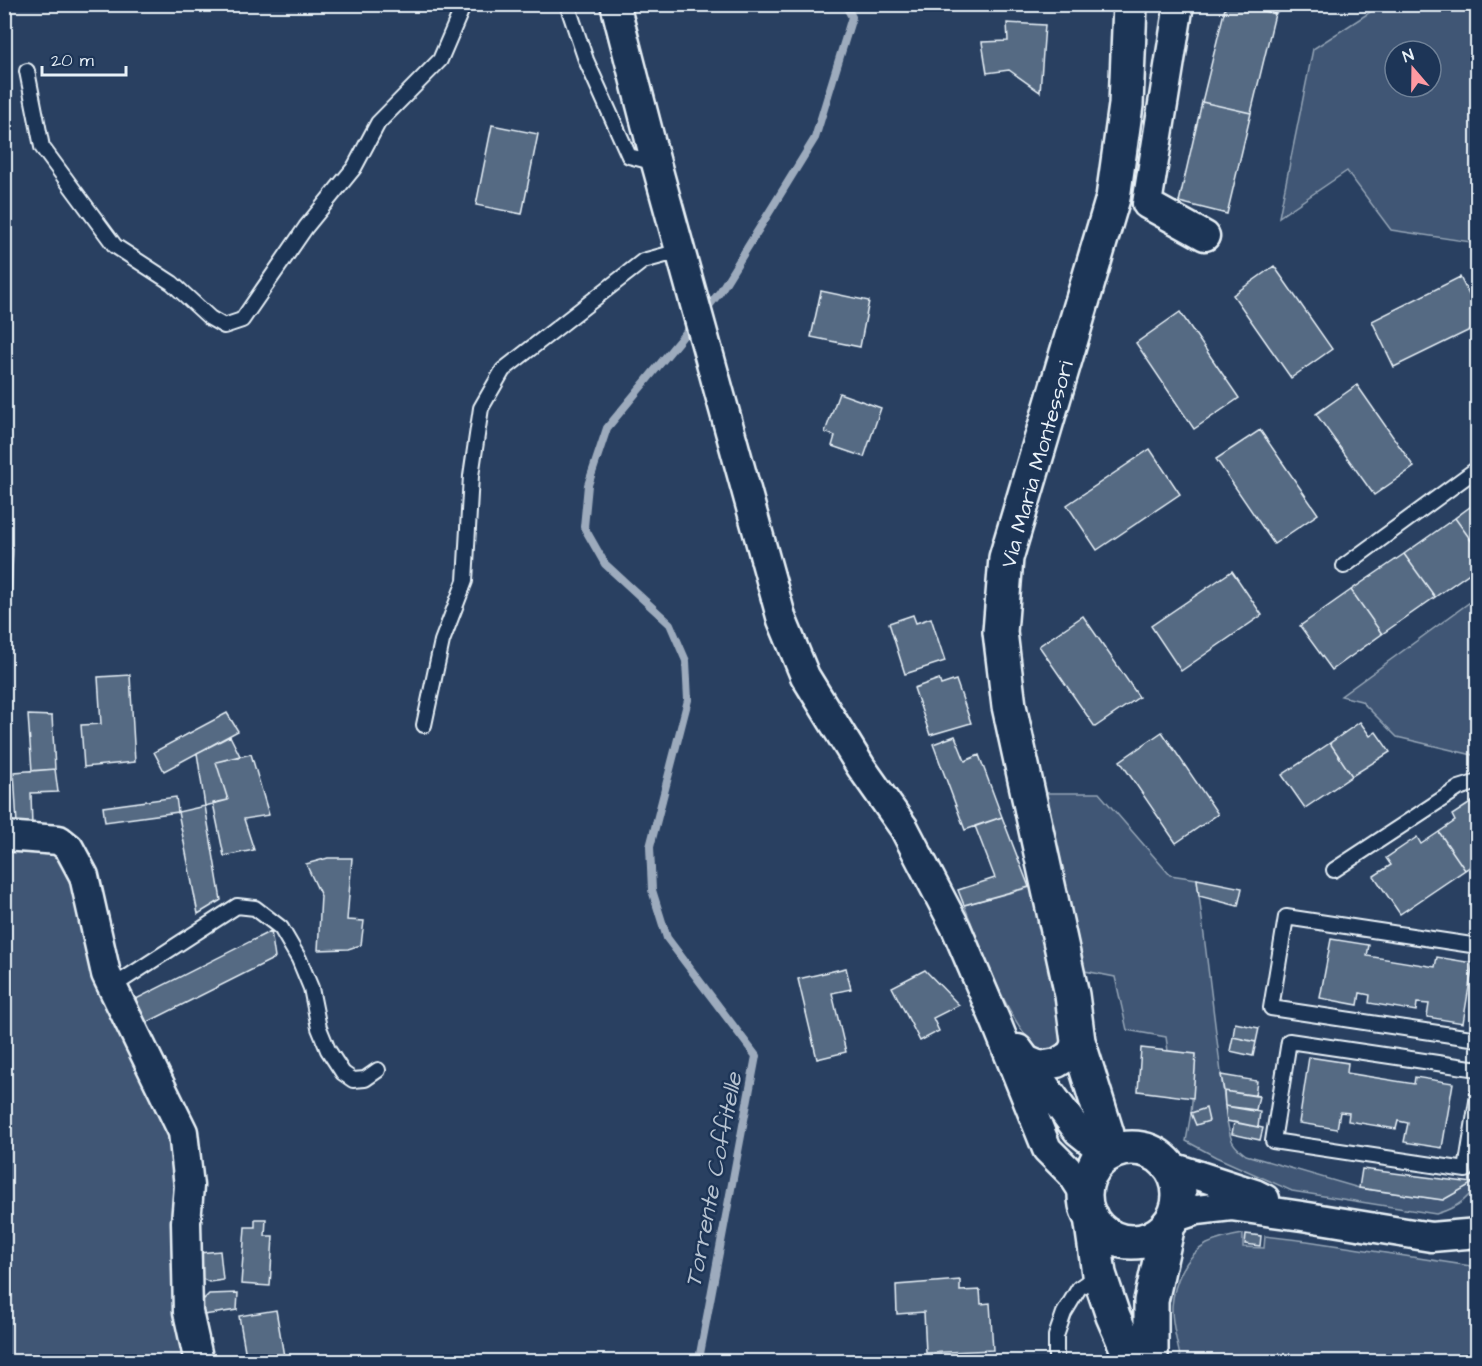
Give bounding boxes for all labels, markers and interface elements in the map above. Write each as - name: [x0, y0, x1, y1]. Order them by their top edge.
- scale bar: [42, 39, 126, 77]
- north arrow: [1383, 39, 1443, 99]
- text: N: [1400, 44, 1417, 68]
- text: 20 m: [51, 48, 94, 73]
- street label: Via Maria Montessori: [993, 357, 1082, 572]
- water label: Torrente Coffitelle: [676, 1069, 752, 1290]

